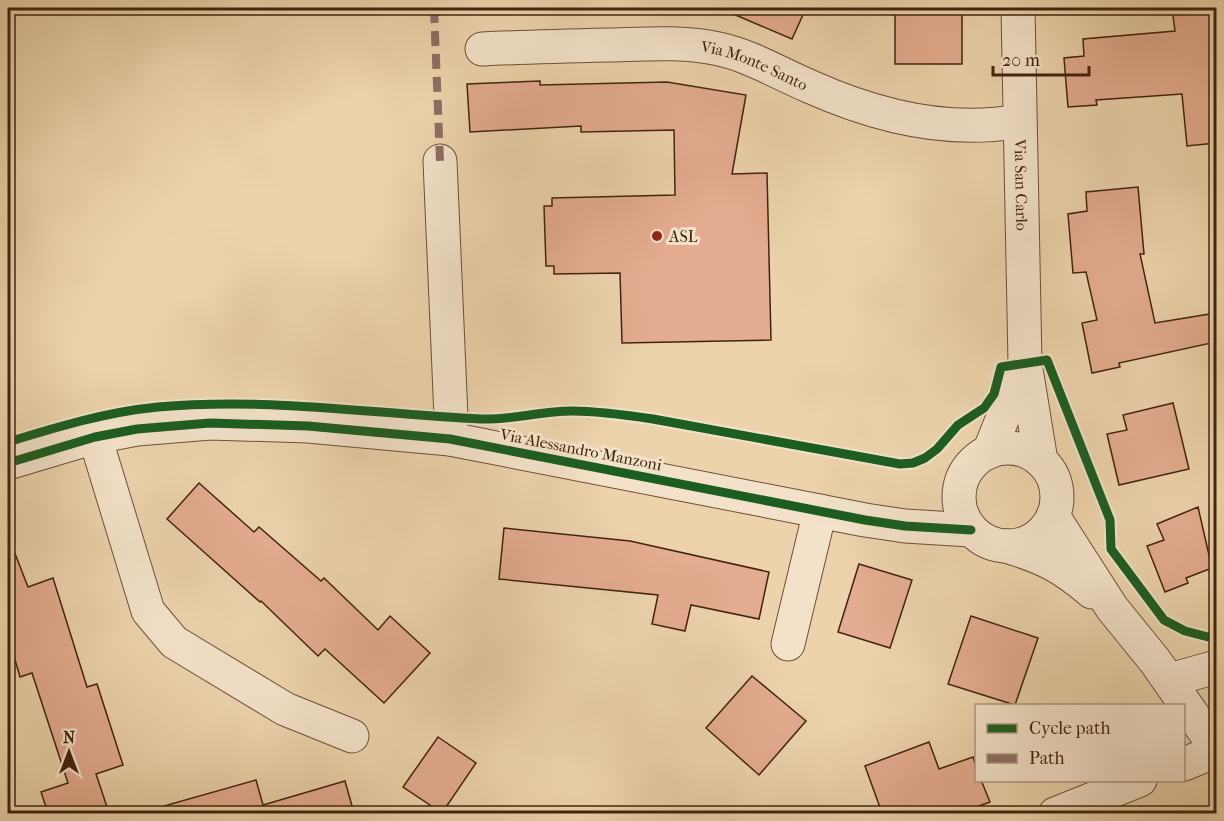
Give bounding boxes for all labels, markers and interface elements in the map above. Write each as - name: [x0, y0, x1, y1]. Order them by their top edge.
- street label: Via Monte Santo: [699, 37, 811, 94]
- scale bar: [993, 39, 1089, 77]
- text: 20 m: [1002, 50, 1040, 71]
- street label: Via San Carlo: [1011, 138, 1031, 231]
- place label: ASL: [668, 227, 698, 246]
- marker: ASL: [650, 229, 664, 243]
- street label: Via Alessandro Manzoni: [497, 424, 664, 475]
- legend: [975, 704, 1185, 782]
- text: Cycle path: [1029, 718, 1110, 739]
- north arrow: [39, 722, 99, 782]
- text: N: [63, 728, 76, 747]
- text: Path: [1029, 748, 1065, 769]

